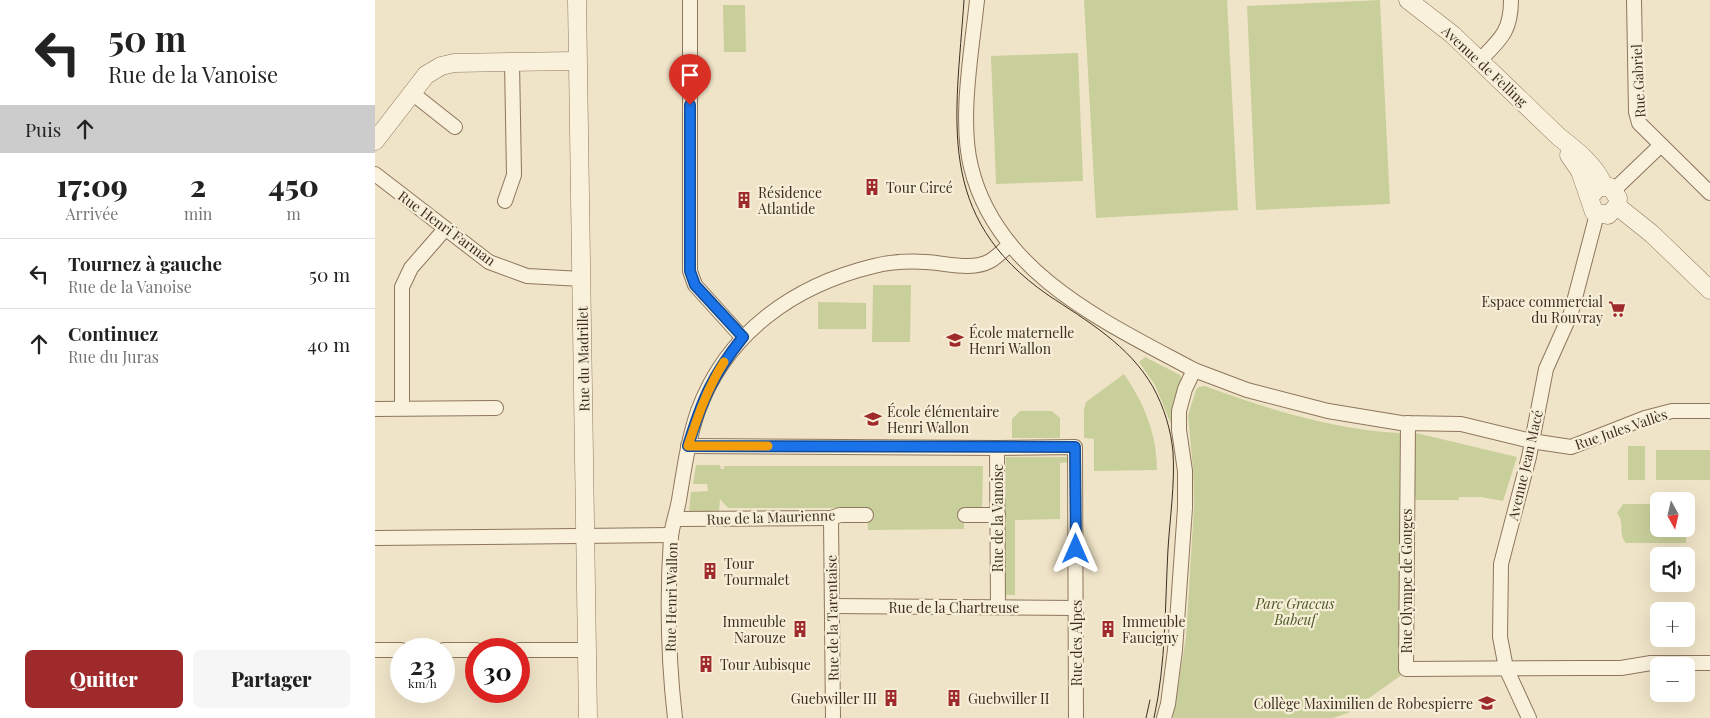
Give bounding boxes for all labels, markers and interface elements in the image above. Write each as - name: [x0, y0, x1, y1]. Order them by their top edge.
- text: 50 m: [108, 14, 186, 61]
- icon: left: [25, 20, 90, 85]
- street label: Avenue de Felling: [1437, 21, 1532, 111]
- street label: Rue Gabriel: [1627, 44, 1649, 118]
- pin: [669, 54, 711, 105]
- text: Rue de la Vanoise: [108, 59, 278, 89]
- icon: arrive: [676, 61, 704, 89]
- icon: ahead: [71, 115, 99, 143]
- text: Puis: [25, 116, 61, 142]
- text: 17:09: [56, 165, 128, 205]
- text: 2: [190, 165, 206, 205]
- text: 450: [269, 165, 319, 205]
- building icon: Tour Circé: [862, 177, 882, 197]
- place label: Tour Circé: [886, 178, 953, 197]
- place label: Résidence Atlantide: [757, 183, 822, 218]
- street label: Rue Henri Farman: [394, 186, 500, 270]
- building icon: Résidence Atlantide: [734, 190, 754, 210]
- text: Arrivée: [66, 203, 118, 224]
- text: min: [184, 203, 212, 224]
- text: m: [287, 203, 301, 224]
- text: Tournez à gauche: [68, 250, 222, 276]
- icon: left: [25, 260, 53, 288]
- text: 50 m: [309, 261, 350, 287]
- text: Rue de la Vanoise: [68, 276, 192, 297]
- place label: Espace commercial du Rouvray: [1481, 292, 1603, 327]
- supermarket icon: Espace commercial du Rouvray: [1607, 299, 1627, 319]
- street label: Rue du Madrillet: [573, 305, 593, 412]
- text: Continuez: [68, 320, 158, 346]
- place label: École maternelle Henri Wallon: [969, 323, 1074, 358]
- icon: ahead: [25, 330, 53, 358]
- school or university icon: École maternelle Henri Wallon: [945, 330, 965, 350]
- text: 40 m: [308, 331, 350, 357]
- text: Rue du Juras: [68, 346, 159, 367]
- place label: École élémentaire Henri Wallon: [887, 402, 999, 437]
- street label: Rue Jules Vallès: [1572, 404, 1670, 454]
- street label: Avenue Jean Macé: [1503, 408, 1547, 523]
- school or university icon: École élémentaire Henri Wallon: [863, 409, 883, 429]
- street label: Rue de la Vanoise: [988, 464, 1007, 572]
- north arrow: [1650, 492, 1695, 538]
- map controls: [1650, 492, 1695, 702]
- street label: Rue de la Maurienne: [706, 505, 836, 529]
- street label: Rue Olympe de Gouges: [1397, 508, 1416, 654]
- position arrow: [1049, 522, 1101, 574]
- street label: Rue Henri Wallon: [661, 541, 681, 652]
- button: sound: [1650, 547, 1695, 592]
- place label: Tour Tourmalet: [724, 554, 790, 589]
- street label: Rue de la Tarentaise: [821, 555, 843, 681]
- building icon: Tour Tourmalet: [700, 561, 720, 581]
- park label: Parc Graccus Babeuf: [1255, 594, 1335, 629]
- street label: Rue de la Chartreuse: [889, 598, 1019, 617]
- street label: Rue des Alpes: [1067, 600, 1086, 686]
- button: +: [1650, 602, 1695, 647]
- place label: Immeuble Narouze: [722, 612, 786, 647]
- place label: Immeuble Faucigny: [1122, 612, 1186, 647]
- building icon: Immeuble Narouze: [790, 619, 810, 639]
- building icon: Immeuble Faucigny: [1098, 619, 1118, 639]
- speed limit sign: 30: [465, 638, 530, 703]
- text: 23: [410, 648, 435, 681]
- button: Quitter: [25, 650, 183, 708]
- button: Partager: [193, 650, 350, 708]
- building icon: Tour Aubisque: [696, 654, 716, 674]
- place label: Tour Aubisque: [720, 655, 811, 674]
- button: −: [1650, 657, 1695, 702]
- text: km/h: [408, 675, 437, 691]
- building icon: Guebwiller III: [881, 688, 901, 708]
- building icon: Guebwiller II: [944, 688, 964, 708]
- place label: Guebwiller III: [791, 689, 877, 708]
- place label: Guebwiller II: [968, 689, 1050, 708]
- school or university icon: Collège Maximilien de Robespierre: [1477, 693, 1497, 713]
- place label: Collège Maximilien de Robespierre: [1254, 694, 1473, 713]

